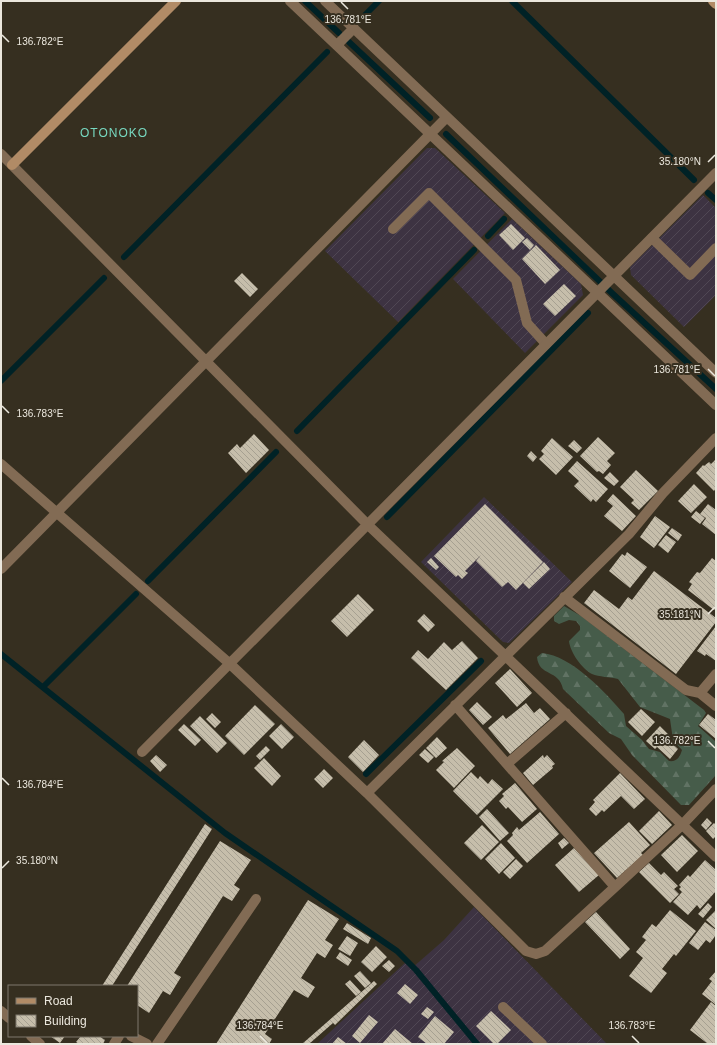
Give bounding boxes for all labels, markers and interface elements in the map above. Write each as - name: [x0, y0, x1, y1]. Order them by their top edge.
- text: 136.781°E: [325, 14, 372, 25]
- text: 136.782°E: [17, 36, 64, 47]
- district label: OTONOKO: [80, 126, 148, 140]
- text: 35.180°N: [659, 156, 701, 167]
- text: 136.781°E: [654, 364, 701, 375]
- text: 136.783°E: [17, 408, 64, 419]
- text: 35.181°N: [659, 609, 701, 620]
- text: 136.782°E: [654, 735, 701, 746]
- text: 136.784°E: [17, 779, 64, 790]
- text: 35.180°N: [16, 855, 58, 866]
- legend: [8, 985, 138, 1037]
- text: Road: [44, 994, 73, 1008]
- text: Building: [44, 1014, 87, 1028]
- text: 136.784°E: [237, 1020, 284, 1031]
- text: 136.783°E: [609, 1020, 656, 1031]

